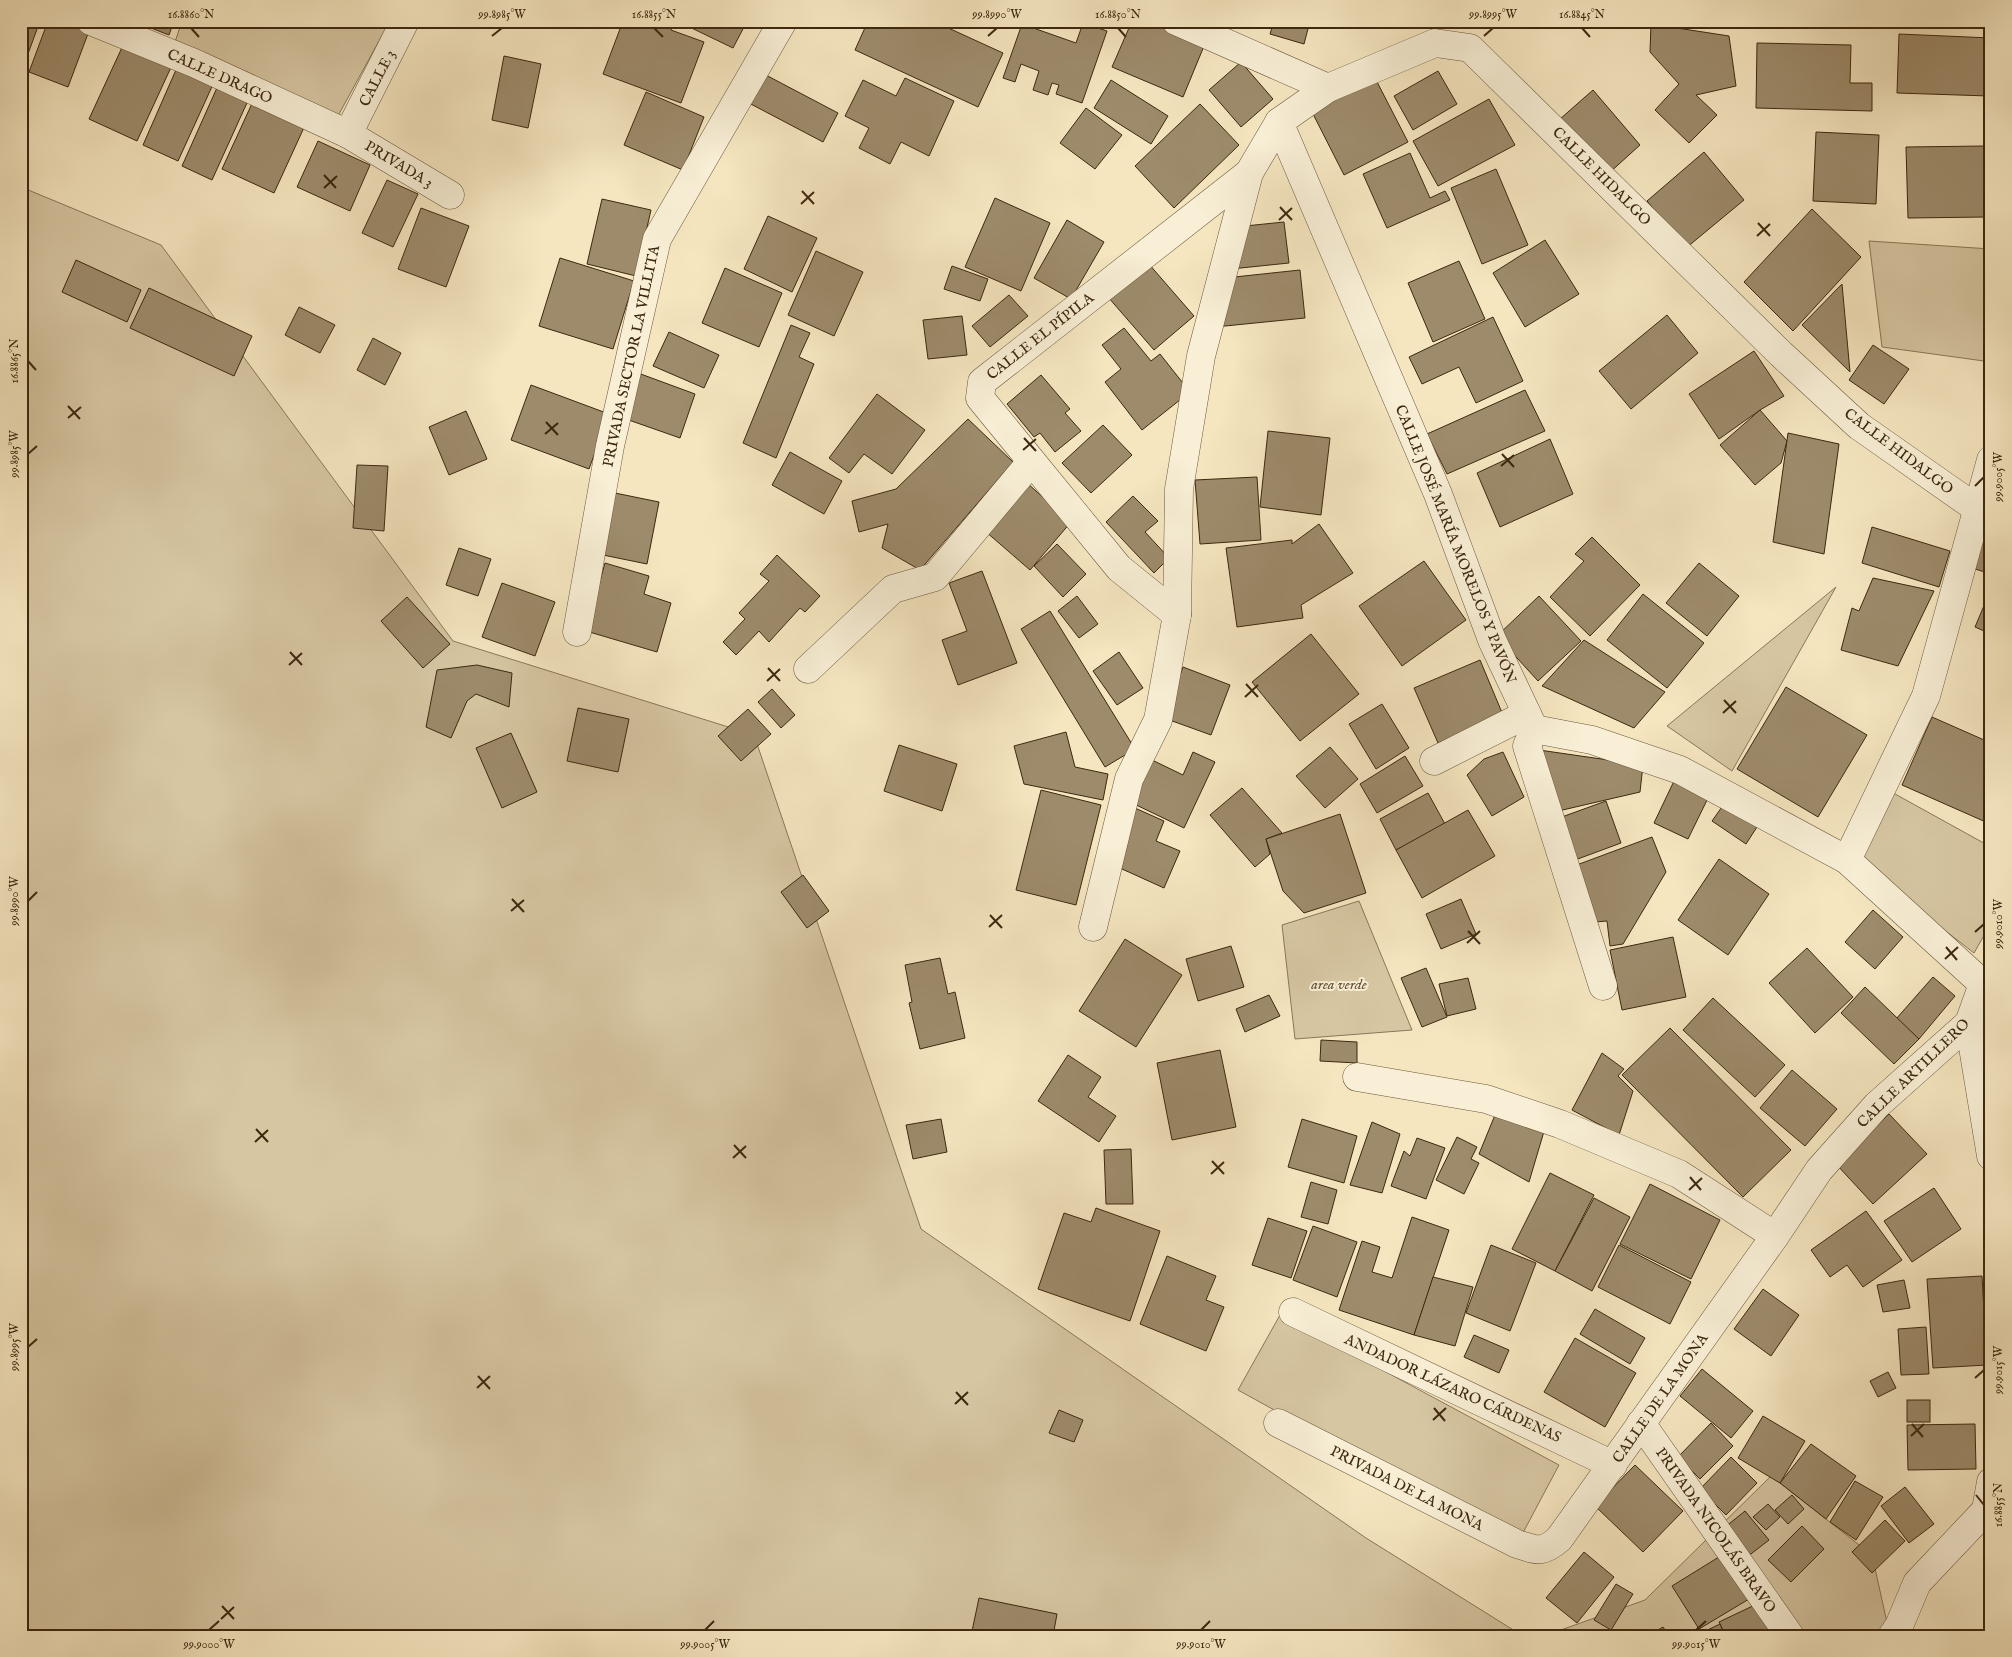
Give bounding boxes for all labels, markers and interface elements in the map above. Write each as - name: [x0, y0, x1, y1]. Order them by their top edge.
- text: 16.8860°N: [168, 7, 215, 22]
- text: 99.8985°W: [477, 7, 526, 22]
- text: 16.8855°N: [632, 7, 677, 22]
- text: 99.8990°W: [971, 7, 1022, 22]
- text: 16.8850°N: [1095, 7, 1142, 22]
- text: 99.8995°W: [1468, 7, 1517, 22]
- text: 16.8845°N: [1559, 7, 1606, 22]
- street label: CALLE DRAGO: [164, 45, 275, 108]
- street label: CALLE 3: [355, 47, 400, 110]
- street label: CALLE HIDALGO: [1548, 123, 1655, 230]
- street label: PRIVADA 3: [361, 137, 436, 192]
- street label: PRIVADA SECTOR LA VILLITA: [599, 243, 664, 469]
- street label: CALLE EL PÍPILA: [983, 288, 1099, 384]
- text: 16.8865°N: [7, 338, 22, 384]
- street label: CALLE JOSÉ MARÍA MORELOS Y PAVÓN: [1391, 402, 1520, 686]
- street label: CALLE HIDALGO: [1840, 404, 1957, 499]
- text: 99.8985°W: [7, 430, 22, 479]
- text: 99.9005°W: [1991, 452, 2006, 503]
- text: 99.8990°W: [7, 876, 22, 927]
- text: 99.9010°W: [1991, 899, 2006, 950]
- park label: area verde: [1310, 975, 1367, 994]
- street label: CALLE ARTILLERO: [1853, 1015, 1974, 1132]
- text: 99.8995°W: [7, 1323, 22, 1372]
- street label: ANDADOR LÁZARO CÁRDENAS: [1340, 1329, 1564, 1447]
- street label: CALLE DE LA MONA: [1608, 1329, 1713, 1467]
- text: 99.9015°W: [1991, 1345, 2006, 1395]
- street label: PRIVADA DE LA MONA: [1327, 1442, 1487, 1536]
- street label: PRIVADA NICOLÁS BRAVO: [1651, 1444, 1780, 1617]
- text: 16.8855°N: [1991, 1482, 2006, 1527]
- text: 99.9000°W: [182, 1637, 235, 1652]
- text: 99.9005°W: [679, 1637, 730, 1652]
- text: 99.9010°W: [1175, 1637, 1226, 1652]
- text: 99.9015°W: [1671, 1637, 1721, 1652]

